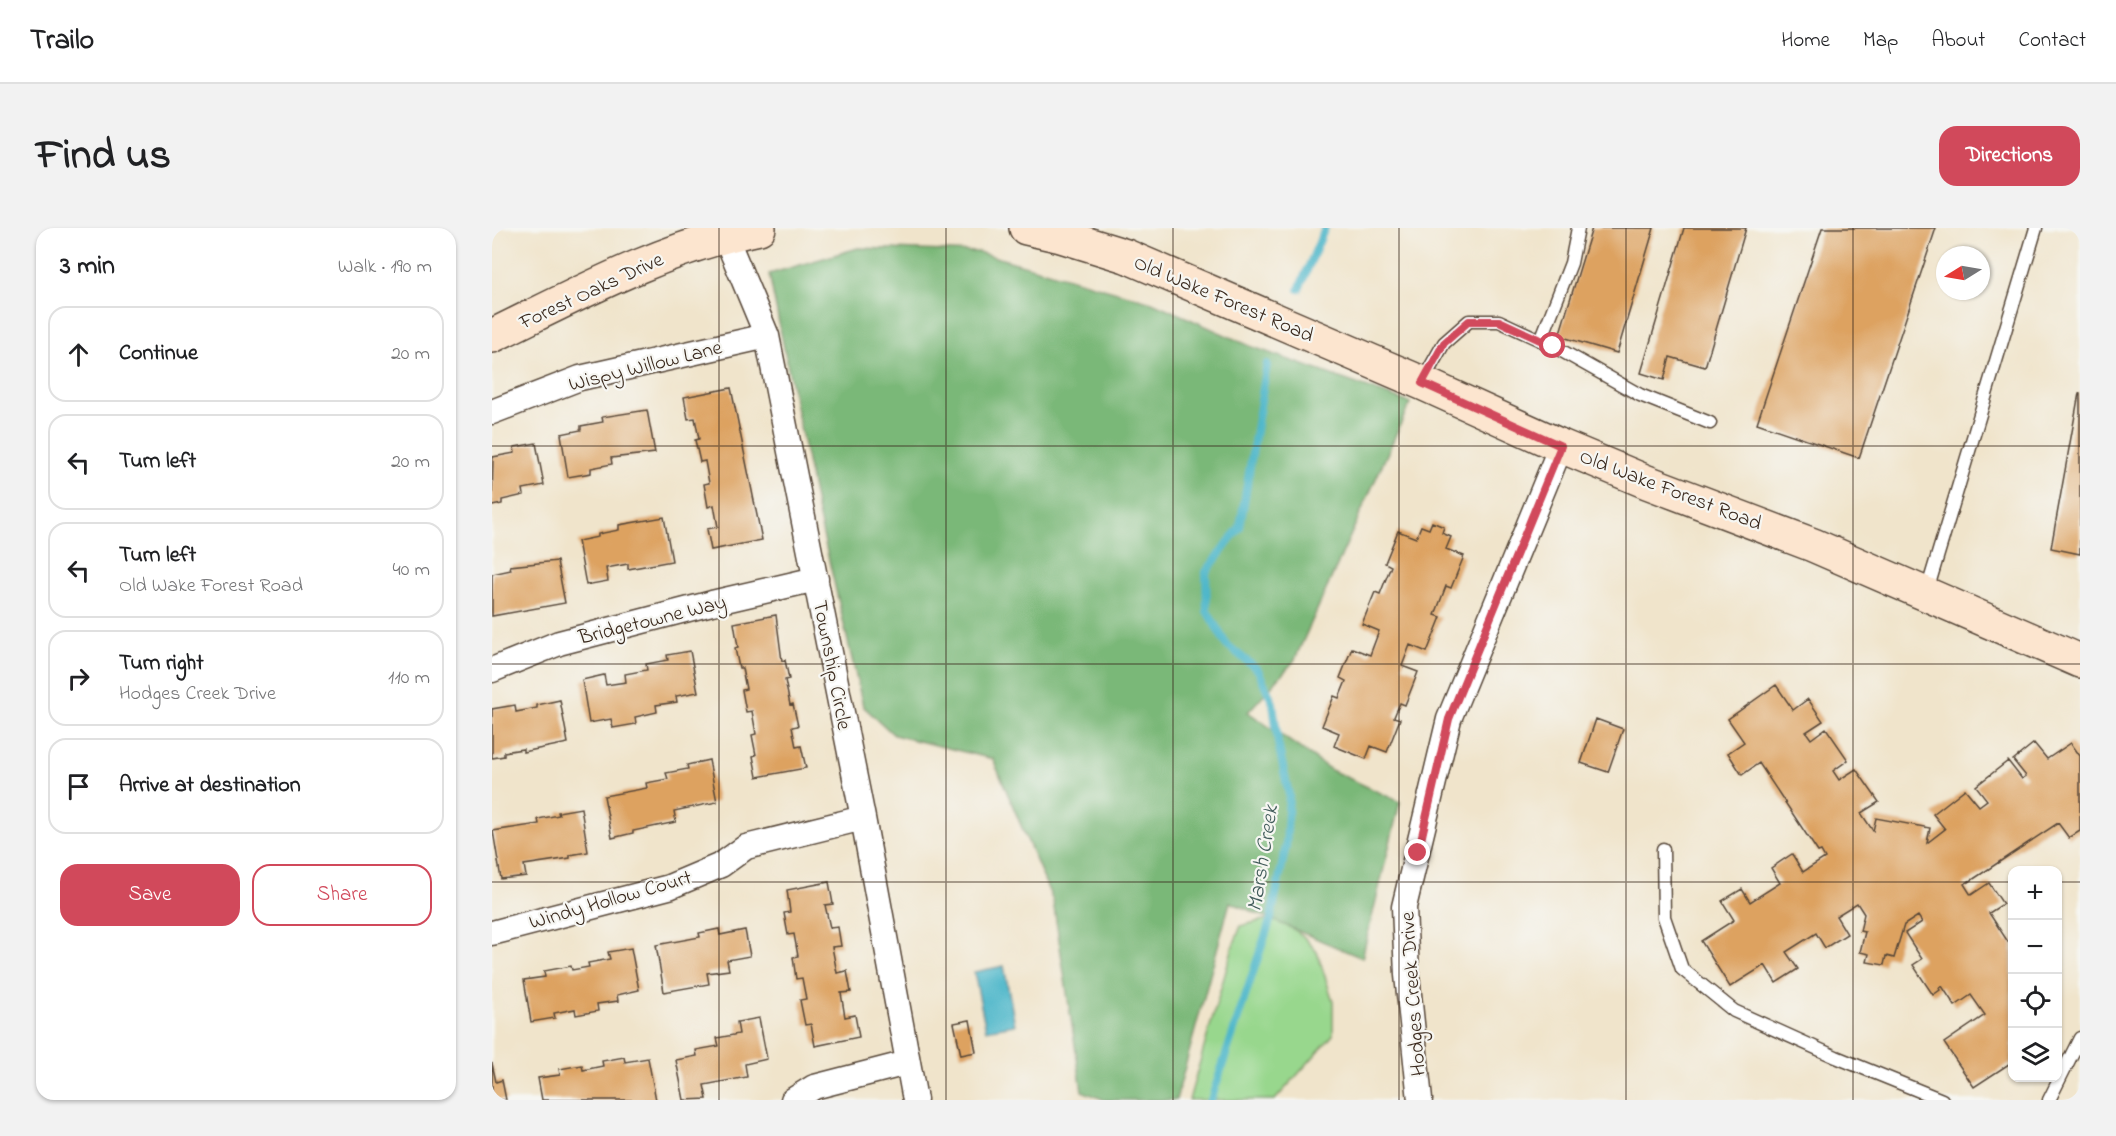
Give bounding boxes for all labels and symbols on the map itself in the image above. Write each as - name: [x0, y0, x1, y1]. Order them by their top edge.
- street label: Forest Oaks Drive: [514, 245, 669, 339]
- north arrow: [1936, 246, 1990, 300]
- street label: Old Wake Forest Road: [1128, 248, 1318, 351]
- route start: [1539, 332, 1565, 358]
- street label: Wispy Willow Lane: [566, 333, 726, 402]
- street label: Old Wake Forest Road: [1575, 442, 1766, 540]
- street label: Bridgetowne Way: [575, 588, 730, 656]
- street label: Township Circle: [804, 598, 858, 733]
- water label: Marsh Creek: [1240, 802, 1288, 914]
- route end: [1404, 839, 1430, 865]
- street label: Windy Hollow Court: [526, 863, 696, 940]
- street label: Hodges Creek Drive: [1393, 910, 1437, 1077]

